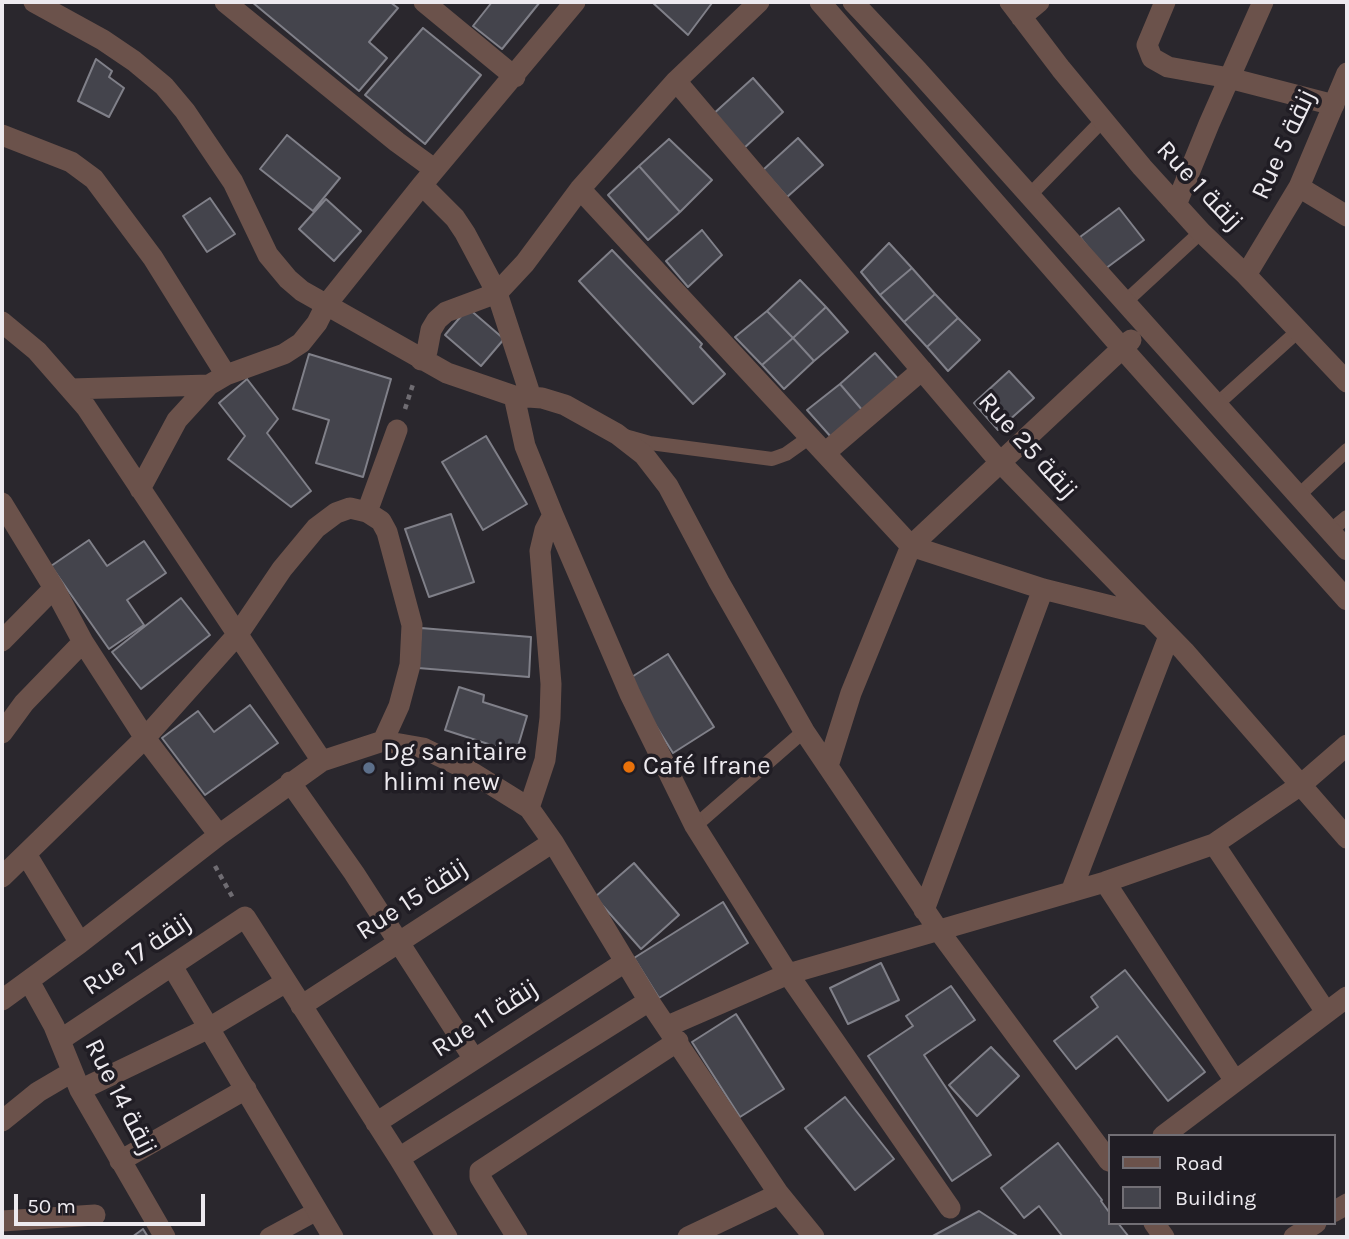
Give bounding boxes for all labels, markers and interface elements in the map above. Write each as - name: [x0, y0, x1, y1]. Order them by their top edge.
- street label: Rue 5 زنقة: [1245, 85, 1323, 205]
- street label: Rue 1 زنقة: [1150, 135, 1248, 237]
- street label: Rue 25 زنقة: [971, 386, 1083, 506]
- place label: Dg sanitaire hlimi new: [383, 737, 527, 798]
- place label: Café Ifrane: [643, 751, 771, 783]
- marker: Café Ifrane: [621, 759, 637, 775]
- marker: Dg sanitaire hlimi new: [361, 760, 377, 776]
- street label: Rue 15 زنقة: [351, 853, 473, 947]
- street label: Rue 17 زنقة: [77, 908, 197, 1002]
- street label: Rue 11 زنقة: [426, 973, 544, 1065]
- street label: Rue 14 زنقة: [78, 1034, 162, 1160]
- legend: [1108, 1134, 1335, 1225]
- text: Road: [1175, 1151, 1223, 1175]
- scale bar: [18, 1180, 208, 1224]
- text: Building: [1175, 1186, 1256, 1210]
- text: 50 m: [27, 1194, 76, 1218]

